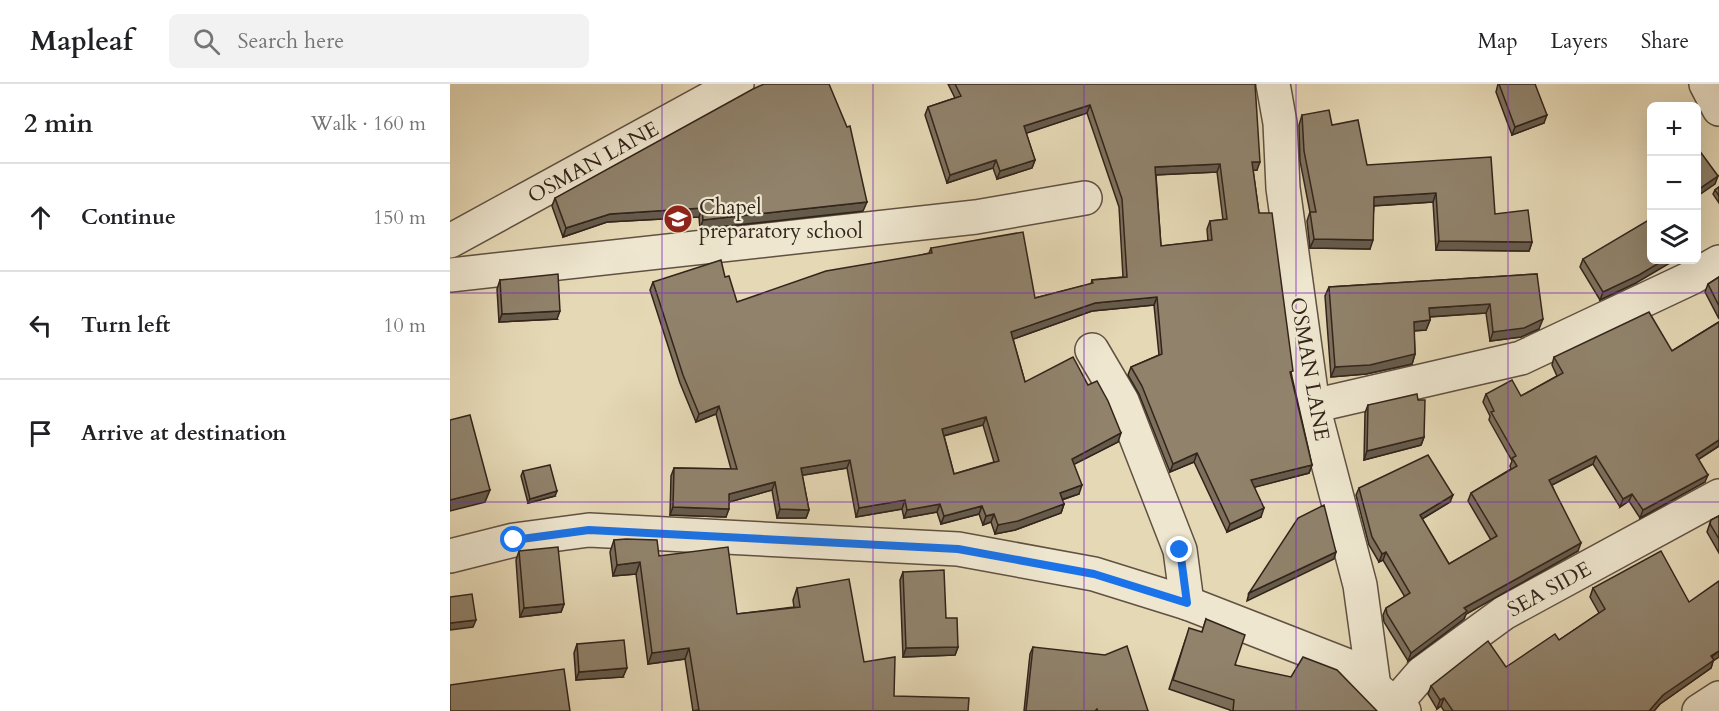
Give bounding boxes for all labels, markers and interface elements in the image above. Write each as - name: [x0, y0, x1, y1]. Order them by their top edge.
- search box: [169, 14, 589, 68]
- text: Mapleaf: [30, 22, 133, 60]
- icon: search: [190, 25, 223, 58]
- text: Search here: [238, 26, 344, 56]
- text: Map: [1478, 27, 1518, 56]
- text: Layers: [1551, 27, 1608, 56]
- text: Share: [1641, 27, 1689, 56]
- map controls: [1647, 102, 1701, 264]
- button: +: [1647, 102, 1701, 156]
- text: 2 min: [24, 106, 93, 141]
- text: Walk · 160 m: [311, 110, 426, 137]
- street label: OSMAN LANE: [523, 114, 664, 210]
- button: −: [1647, 156, 1701, 210]
- place label: Chapel preparatory school: [699, 193, 863, 246]
- icon: ahead: [24, 201, 57, 234]
- text: Continue: [81, 202, 176, 232]
- school or university icon: Chapel preparatory school: [662, 203, 694, 235]
- text: 150 m: [373, 204, 426, 231]
- button: layers: [1647, 210, 1701, 264]
- street label: OSMAN LANE: [1283, 295, 1336, 443]
- icon: left: [24, 309, 57, 342]
- text: Turn left: [81, 310, 170, 340]
- text: 10 m: [383, 312, 426, 339]
- icon: arrive: [24, 417, 57, 450]
- text: Arrive at destination: [81, 418, 286, 448]
- route start: [500, 526, 526, 552]
- route end: [1166, 536, 1192, 562]
- street label: SEA SIDE: [1502, 554, 1596, 624]

